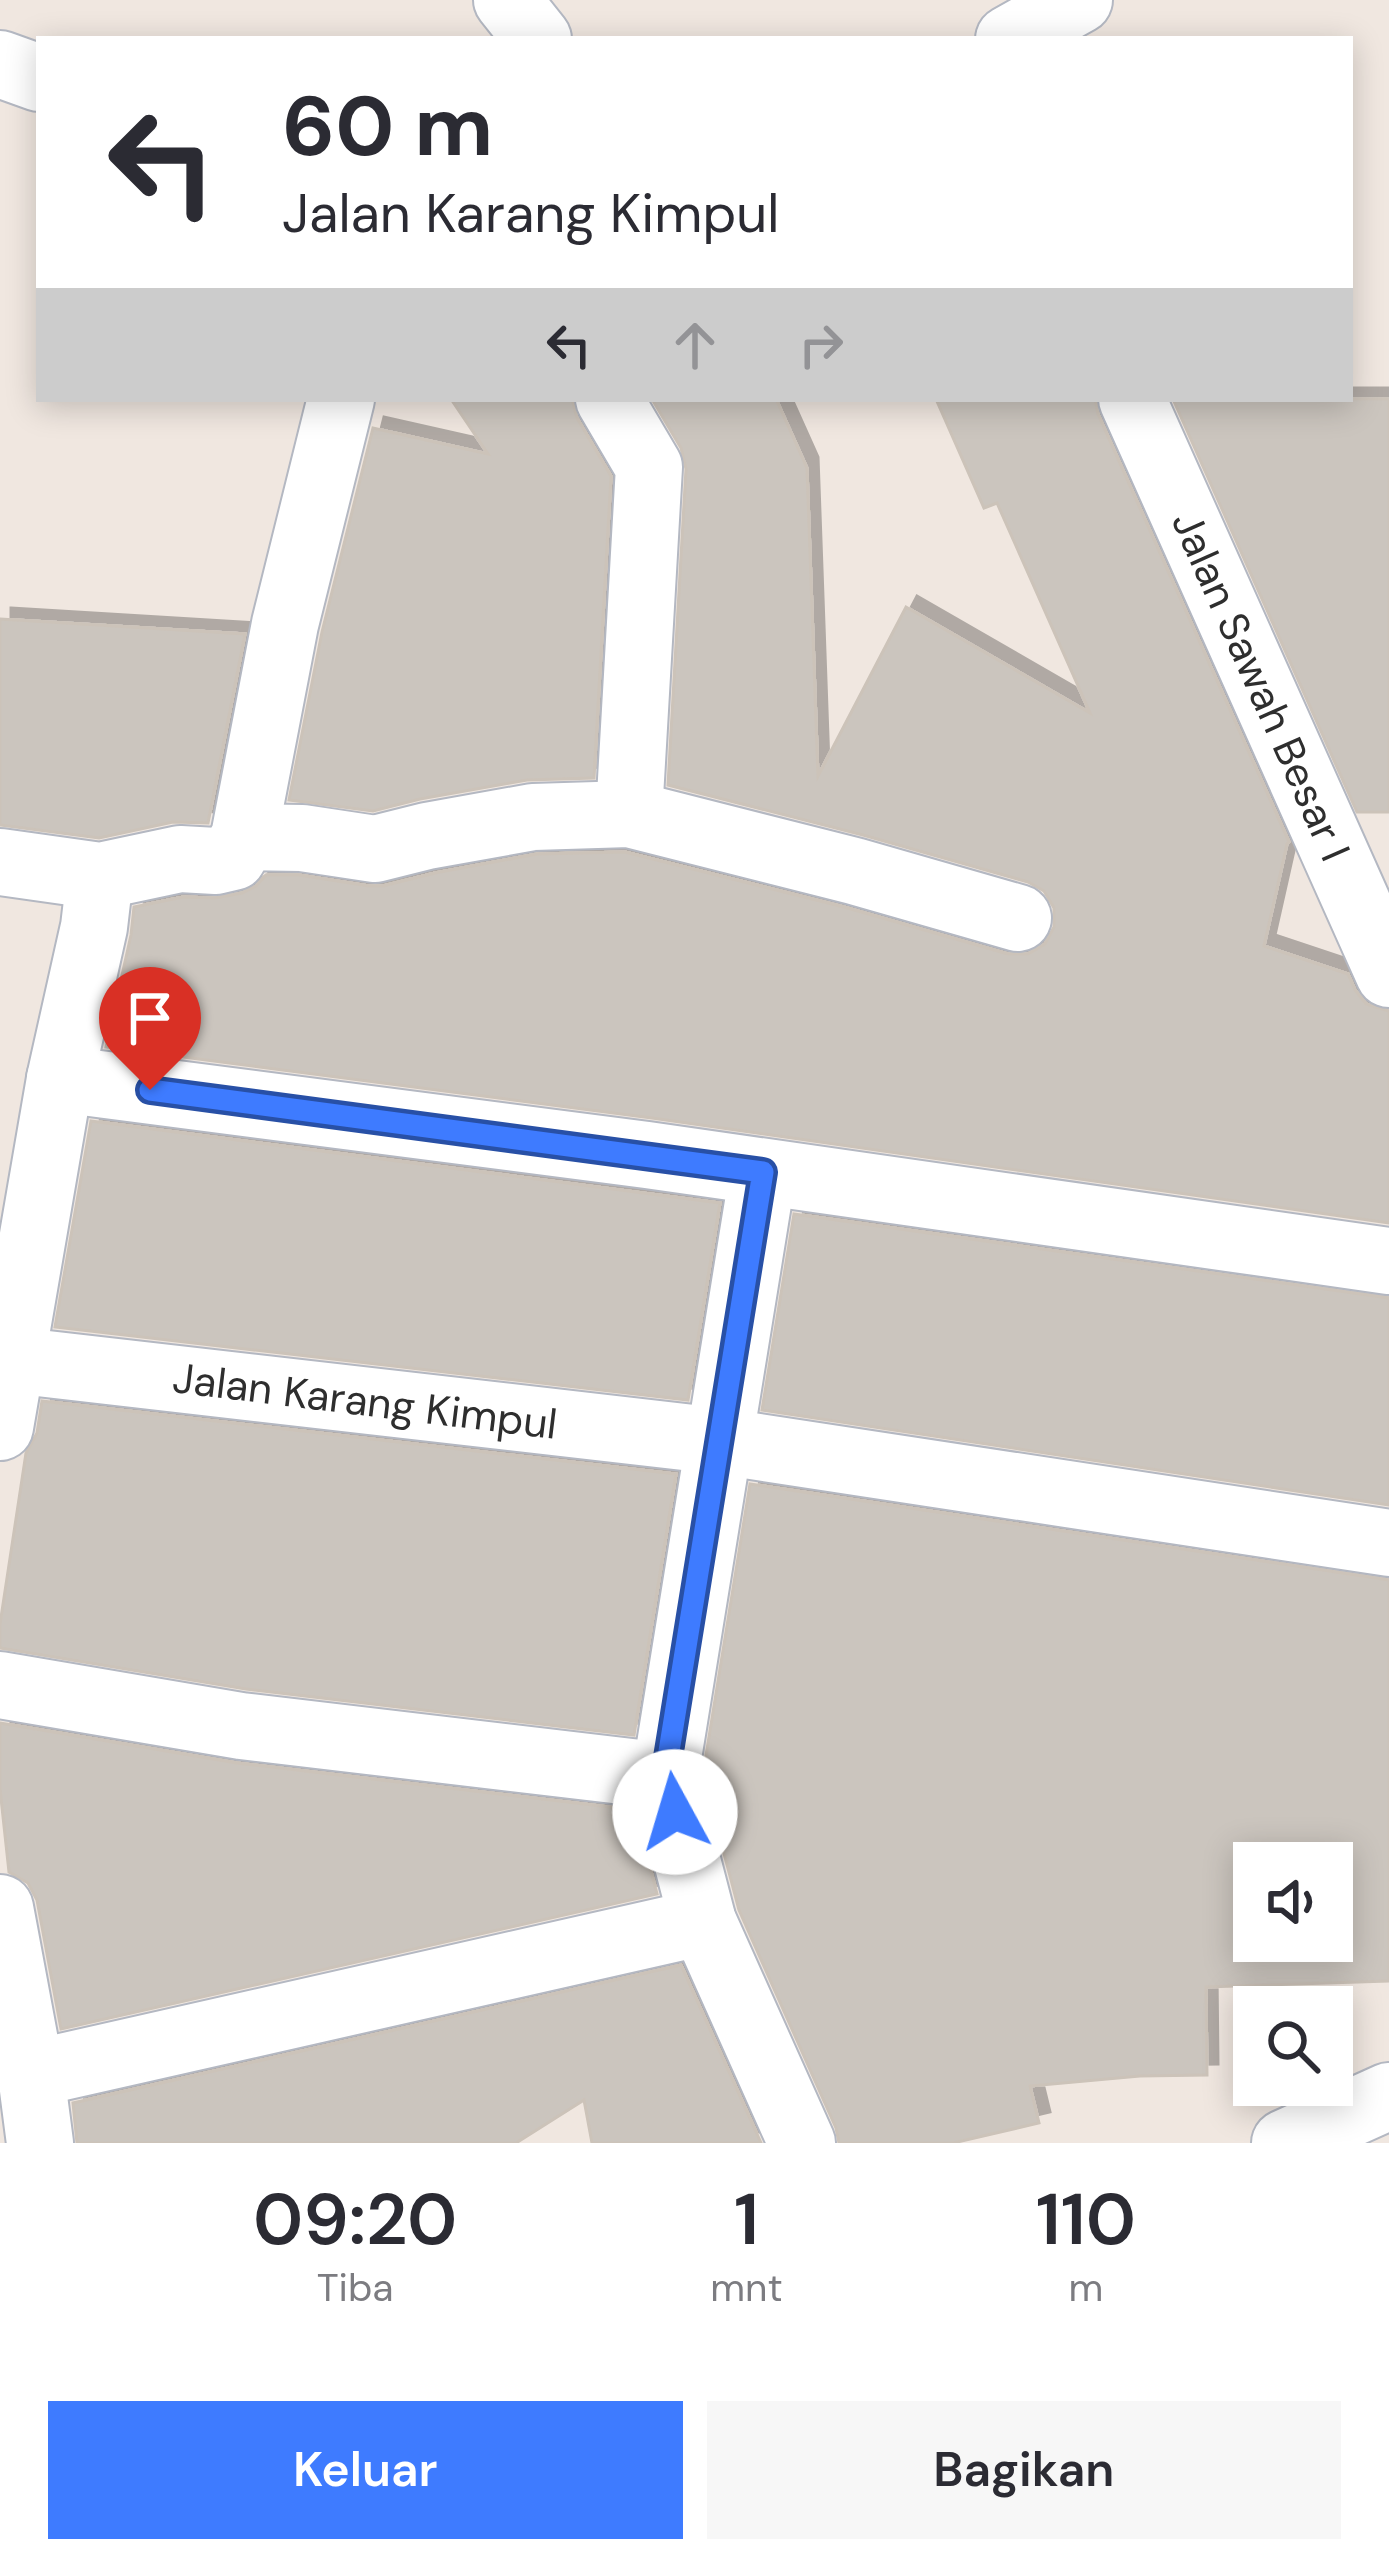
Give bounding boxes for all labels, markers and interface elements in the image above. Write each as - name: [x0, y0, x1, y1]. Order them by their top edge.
- text: 60 m: [282, 72, 493, 181]
- icon: left: [84, 84, 240, 240]
- text: Jalan Karang Kimpul: [282, 178, 779, 249]
- icon: left: [536, 312, 602, 378]
- icon: ahead: [662, 312, 728, 378]
- icon: right: [788, 312, 854, 378]
- street label: Jalan Sawah Besar I: [1159, 502, 1363, 870]
- pin: [99, 967, 201, 1090]
- icon: arrive: [117, 985, 183, 1051]
- street label: Jalan Karang Kimpul: [170, 1350, 560, 1452]
- position arrow: [612, 1749, 738, 1875]
- map controls: [1233, 1842, 1353, 2106]
- button: sound: [1233, 1842, 1353, 1962]
- button: search: [1233, 1986, 1353, 2106]
- text: 09:20: [253, 2173, 457, 2266]
- text: 1: [734, 2173, 759, 2266]
- text: 110: [1036, 2173, 1136, 2266]
- text: Tiba: [317, 2262, 394, 2313]
- text: mnt: [710, 2262, 783, 2313]
- text: m: [1068, 2262, 1103, 2313]
- button: Keluar: [48, 2401, 683, 2539]
- button: Bagikan: [707, 2401, 1341, 2539]

